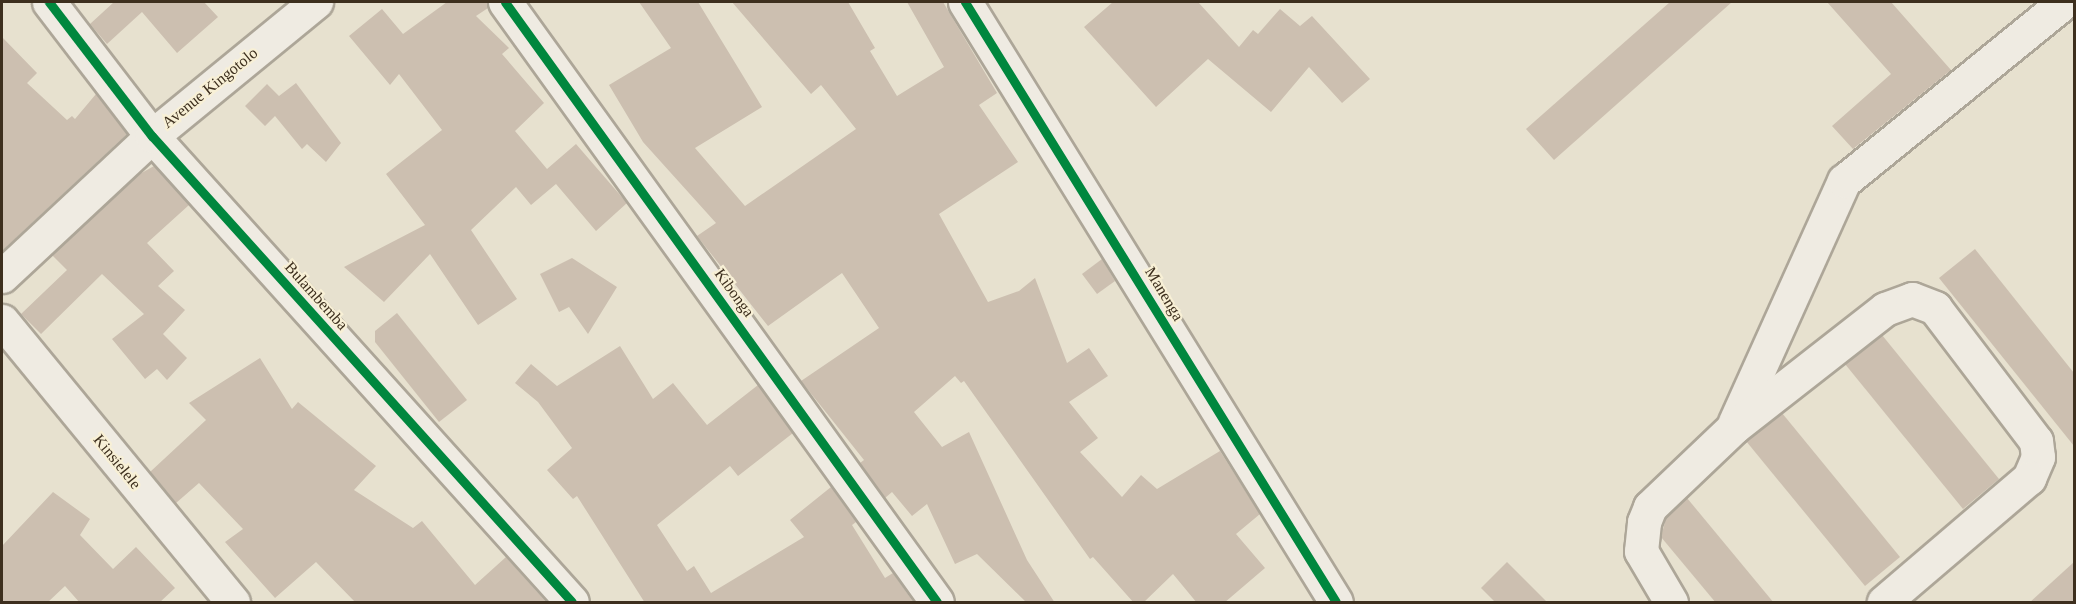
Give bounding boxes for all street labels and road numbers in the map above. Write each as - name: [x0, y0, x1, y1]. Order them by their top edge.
- street label: Avenue Kingotolo: [158, 44, 262, 132]
- street label: Bulambemba: [280, 258, 352, 334]
- street label: Manenga: [1140, 264, 1188, 324]
- street label: Kibonga: [710, 265, 758, 321]
- street label: Kinsielele: [89, 431, 145, 493]

